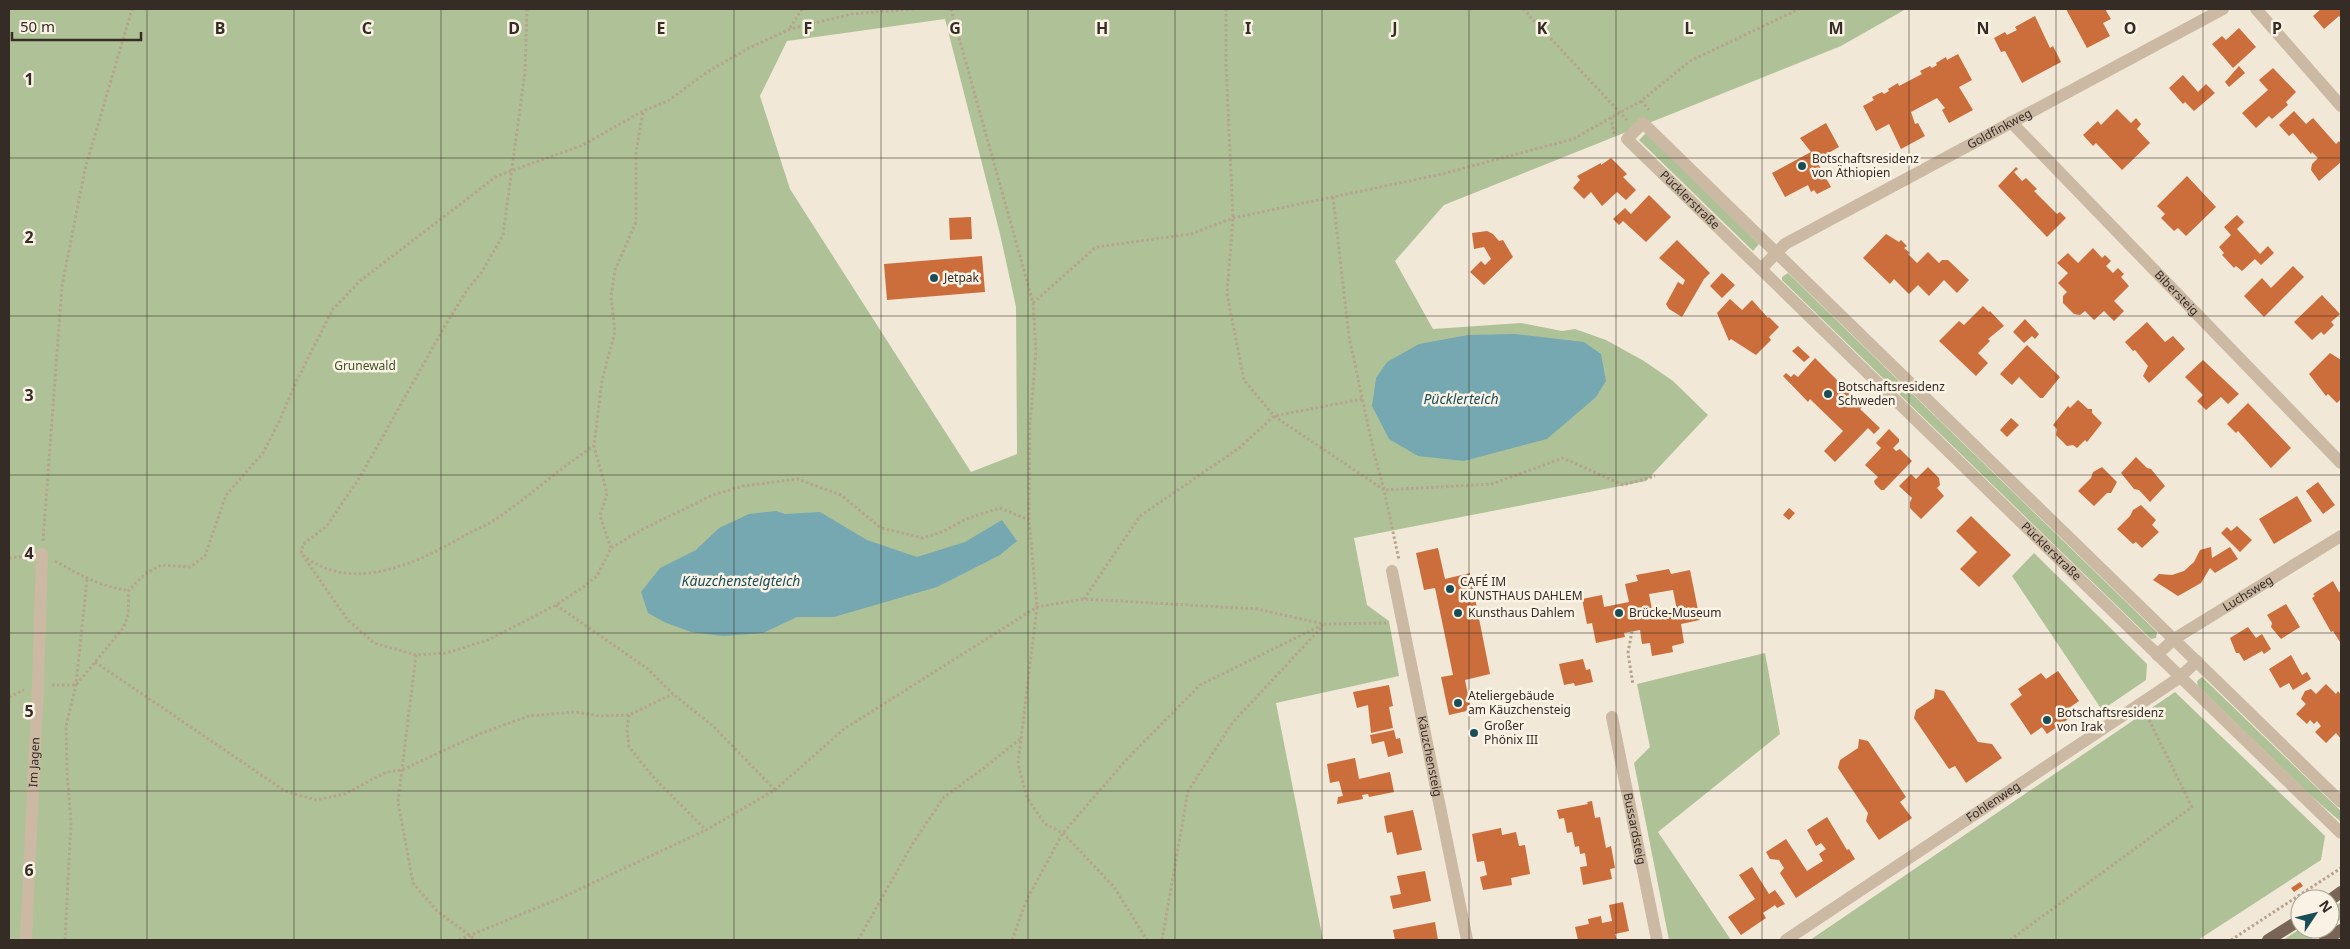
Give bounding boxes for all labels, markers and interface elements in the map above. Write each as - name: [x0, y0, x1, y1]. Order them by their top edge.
- scale bar: [12, 10, 141, 42]
- text: 50 m: [20, 16, 55, 36]
- text: B: [215, 17, 225, 39]
- text: C: [362, 17, 372, 39]
- text: D: [508, 17, 520, 39]
- text: E: [657, 17, 666, 39]
- text: F: [804, 17, 812, 39]
- text: G: [949, 17, 961, 39]
- text: H: [1096, 17, 1108, 39]
- text: I: [1245, 17, 1251, 39]
- text: J: [1390, 17, 1398, 39]
- text: K: [1537, 17, 1548, 39]
- text: L: [1685, 17, 1694, 39]
- text: M: [1828, 17, 1844, 39]
- text: N: [1976, 17, 1990, 39]
- text: O: [2124, 17, 2136, 39]
- text: P: [2272, 17, 2282, 39]
- text: 1: [24, 68, 34, 90]
- street label: Goldfinkweg: [1964, 104, 2035, 153]
- place label: Botschaftsresidenz von Äthiopien: [1812, 150, 1919, 181]
- marker: Botschaftsresidenz von Äthiopien: [1796, 160, 1808, 172]
- street label: Pücklerstraße: [1656, 167, 1724, 233]
- text: 2: [24, 226, 34, 248]
- street label: Bibersteig: [2151, 266, 2203, 319]
- place label: Jetpak: [943, 269, 979, 286]
- marker: Jetpak: [928, 272, 940, 284]
- park label: Grunewald: [334, 357, 396, 374]
- place label: Botschaftsresidenz Schweden: [1838, 378, 1945, 409]
- text: 3: [24, 384, 34, 406]
- marker: Botschaftsresidenz Schweden: [1822, 388, 1834, 400]
- water label: Pücklerteich: [1423, 389, 1499, 408]
- street label: Pücklerstraße: [2018, 518, 2085, 584]
- text: 4: [24, 542, 34, 564]
- water label: Käuzchensteigteich: [682, 571, 800, 590]
- street label: Luchsweg: [2219, 571, 2276, 615]
- place label: CAFÉ IM KUNSTHAUS DAHLEM: [1460, 573, 1583, 604]
- marker: CAFÉ IM KUNSTHAUS DAHLEM: [1444, 583, 1456, 595]
- place label: Kunsthaus Dahlem: [1468, 604, 1575, 621]
- place label: Brücke-Museum: [1629, 604, 1721, 621]
- marker: Kunsthaus Dahlem: [1452, 607, 1464, 619]
- marker: Brücke-Museum: [1613, 607, 1625, 619]
- place label: Ateliergebäude am Käuzchensteig: [1468, 687, 1571, 718]
- marker: Ateliergebäude am Käuzchensteig: [1452, 697, 1464, 709]
- text: 5: [24, 700, 34, 722]
- place label: Botschaftsresidenz von Irak: [2057, 704, 2164, 735]
- street label: Käuzchensteig: [1414, 714, 1447, 798]
- marker: Botschaftsresidenz von Irak: [2041, 714, 2053, 726]
- place label: Großer Phönix III: [1484, 717, 1538, 748]
- marker: Großer Phönix III: [1468, 727, 1480, 739]
- street label: Im Jagen: [24, 737, 44, 788]
- street label: Fohlenweg: [1962, 777, 2023, 826]
- street label: Bussardsteig: [1619, 791, 1651, 866]
- text: 6: [24, 859, 34, 881]
- north arrow: [2290, 889, 2340, 939]
- text: N: [2315, 896, 2337, 916]

